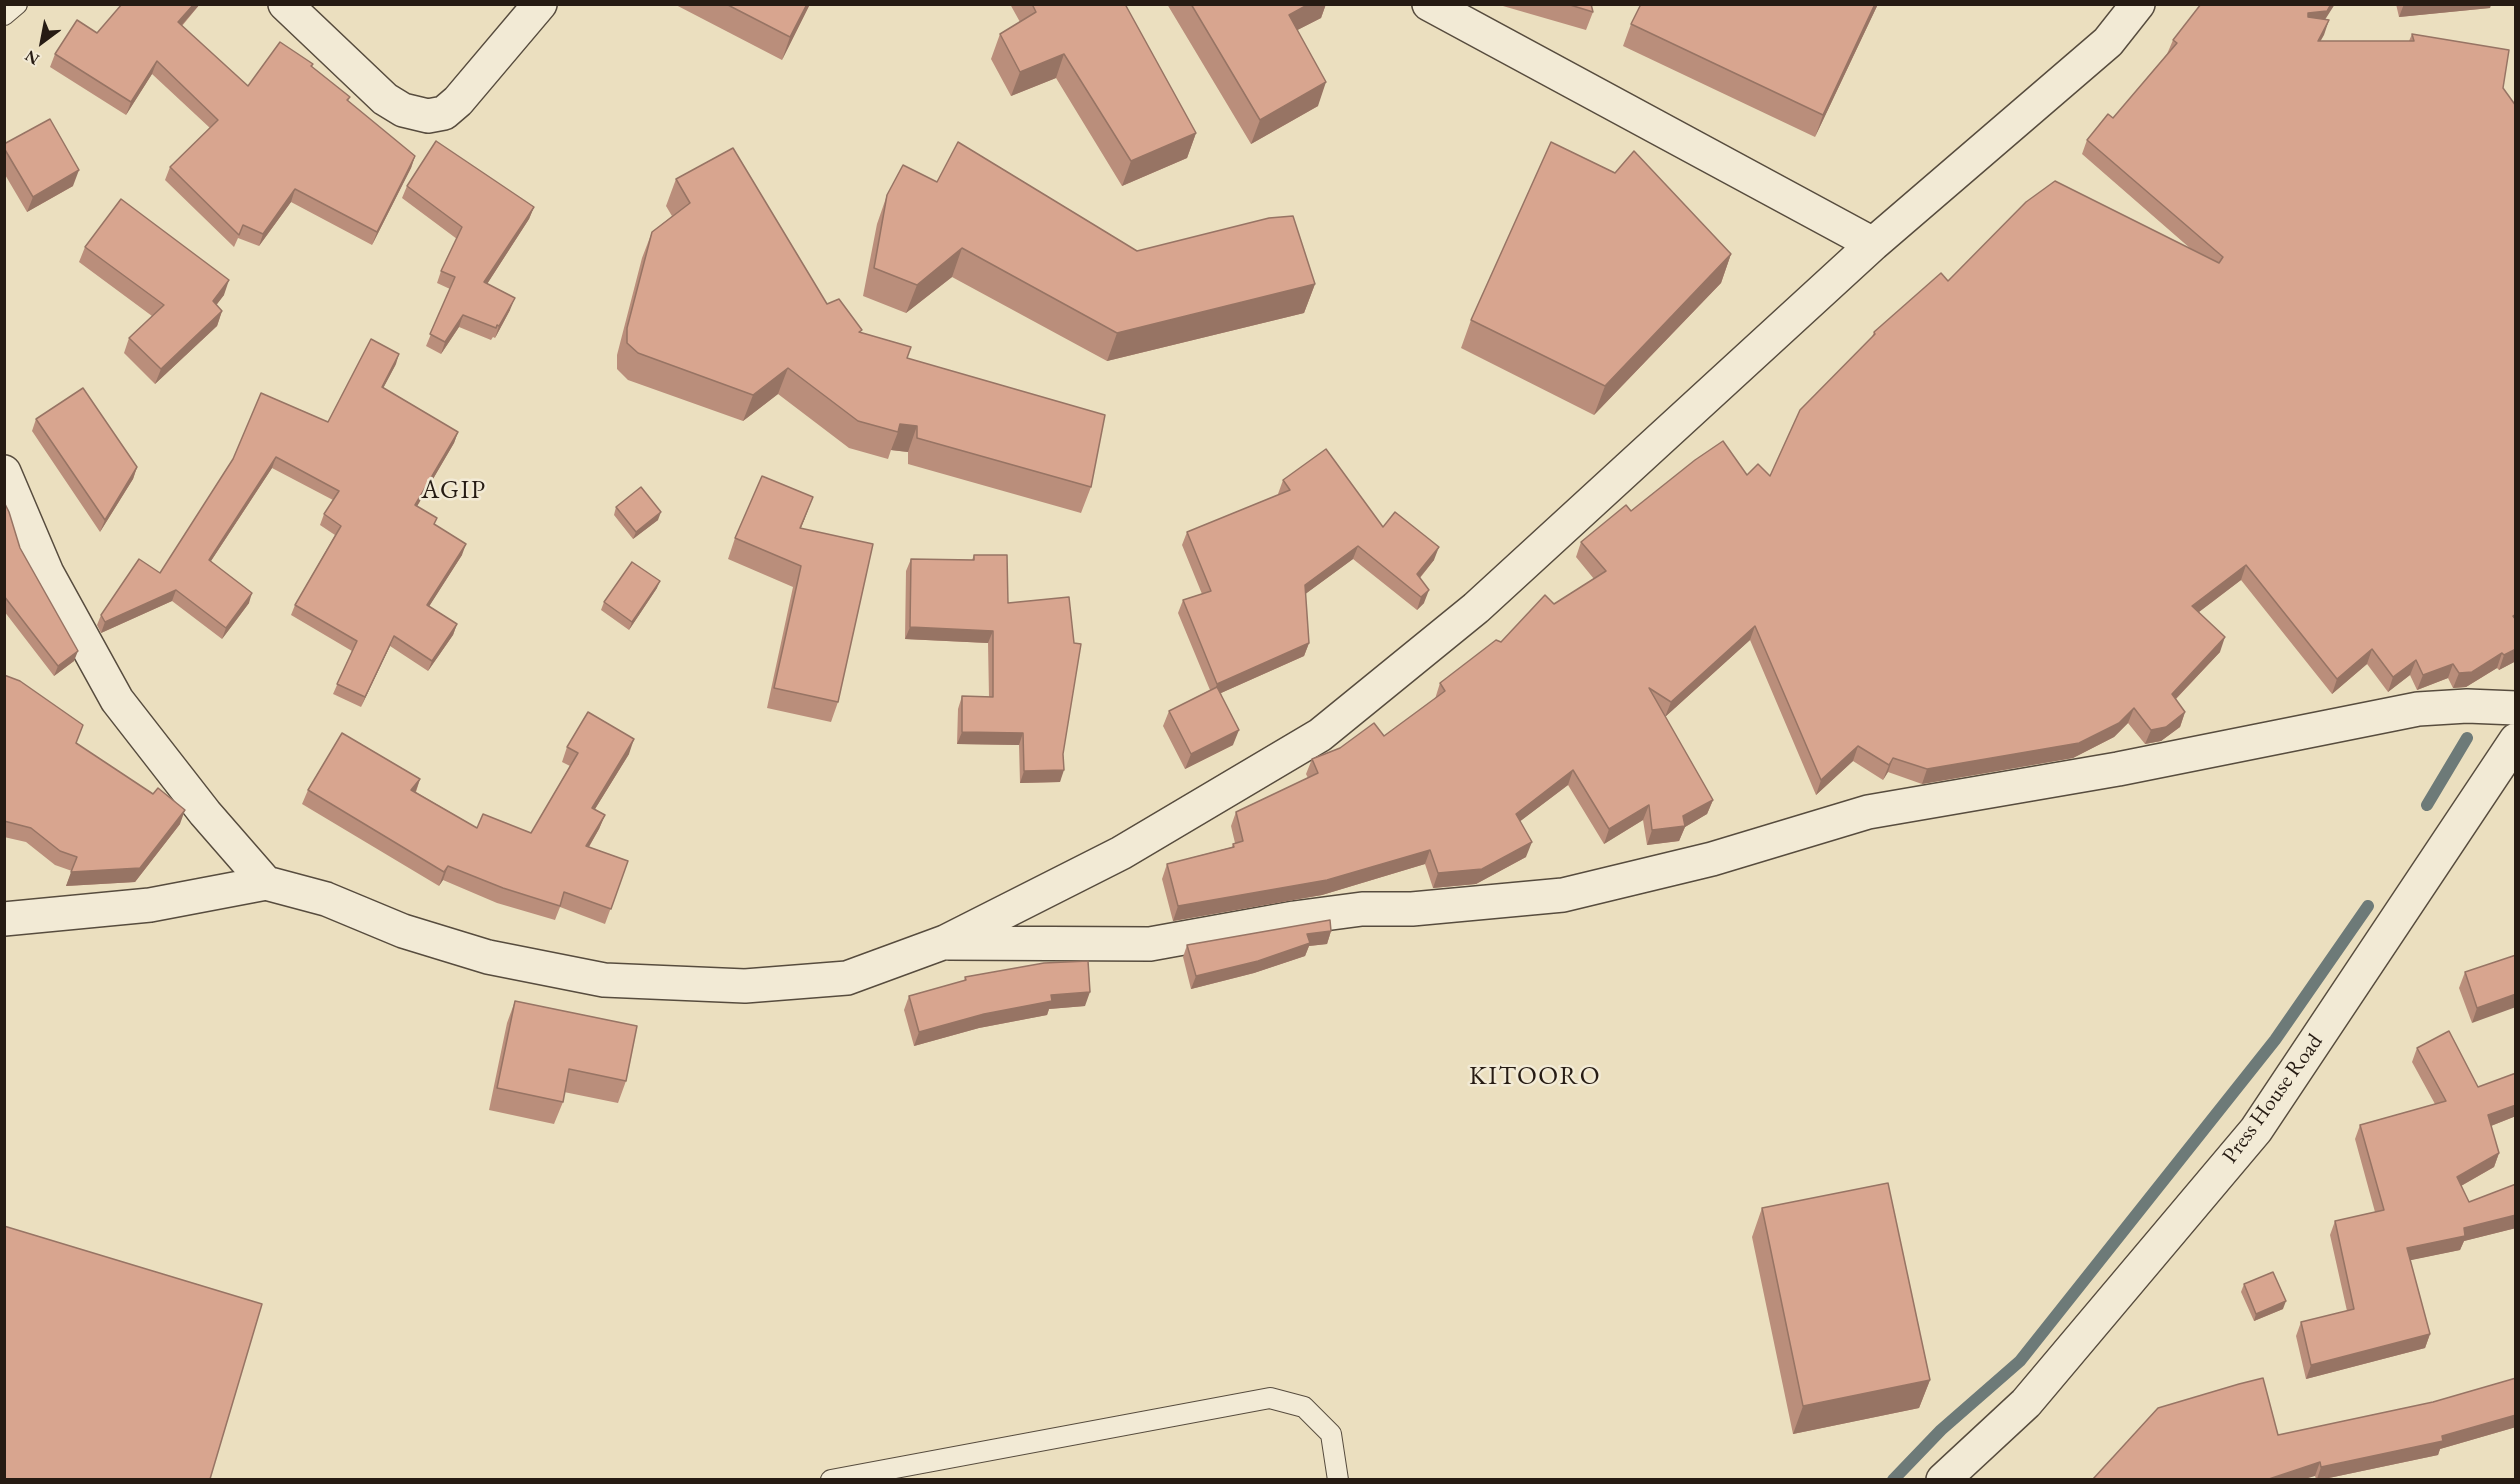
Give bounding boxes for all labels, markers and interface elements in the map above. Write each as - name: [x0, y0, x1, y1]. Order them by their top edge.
- north arrow: [12, 12, 72, 72]
- text: N: [21, 45, 43, 70]
- district label: AGIP: [421, 475, 487, 507]
- street label: Press House Road: [2217, 1029, 2329, 1169]
- district label: KITOORO: [1469, 1061, 1601, 1093]

